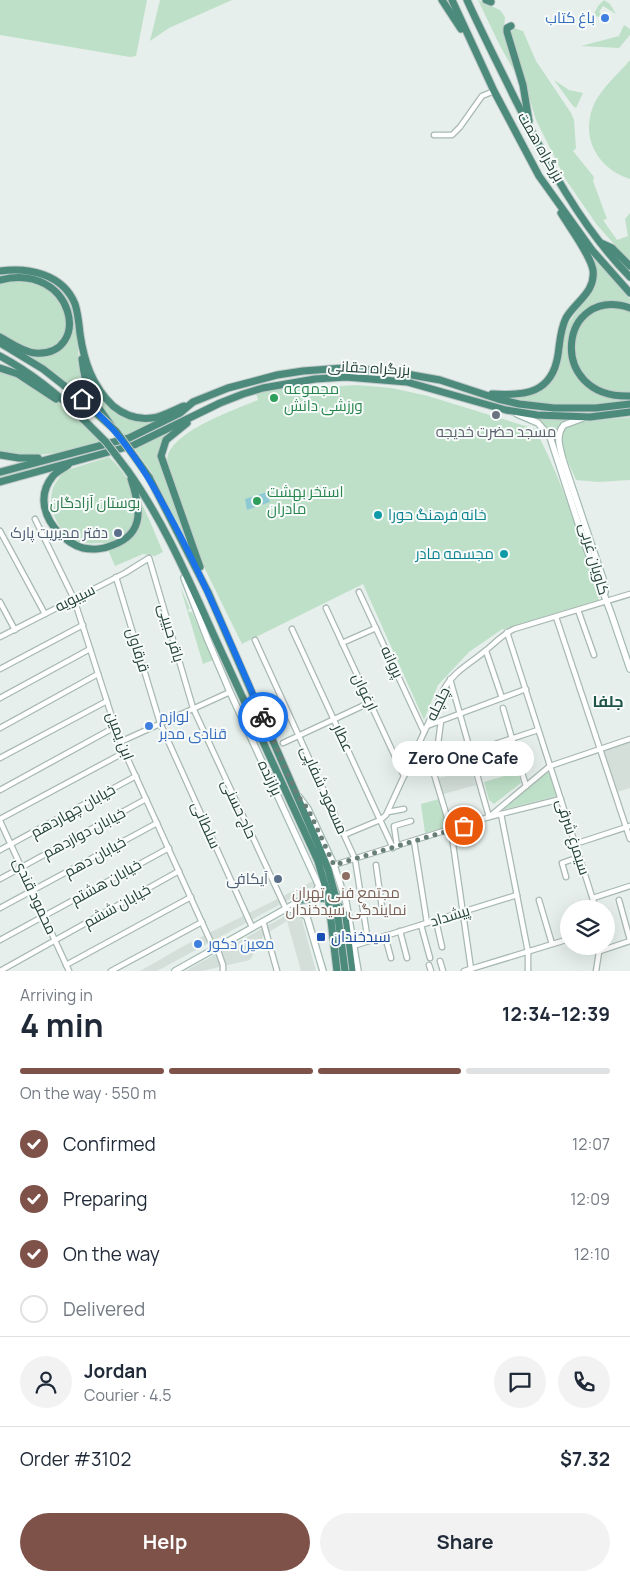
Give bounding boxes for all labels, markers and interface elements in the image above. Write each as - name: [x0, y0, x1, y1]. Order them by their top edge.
- place label: باغ کتاب: [545, 7, 595, 29]
- marker: باغ کتاب: [599, 12, 611, 24]
- street label: بزرگراه همت: [513, 108, 570, 185]
- street label: بزرگراه حقانی: [327, 355, 411, 380]
- pin: [61, 378, 103, 420]
- place label: مجموعه ورزشی دانش: [284, 378, 363, 416]
- icon: home: [68, 385, 96, 413]
- marker: مجموعه ورزشی دانش: [268, 392, 280, 404]
- marker: مسجد حضرت خدیجه: [490, 409, 502, 421]
- place label: مسجد حضرت خدیجه: [436, 421, 556, 442]
- place label: استخر بهشت مادران: [267, 481, 343, 519]
- park label: بوستان آزادگان: [50, 492, 140, 513]
- marker: استخر بهشت مادران: [251, 495, 263, 507]
- place label: خانه فرهنگ حورا: [388, 504, 487, 525]
- marker: خانه فرهنگ حورا: [372, 509, 384, 521]
- street label: کاویان غربی: [574, 520, 615, 597]
- place label: دفتر مدیریت پارک: [10, 522, 108, 543]
- marker: دفتر مدیریت پارک: [112, 527, 124, 539]
- place label: مجسمه مادر: [414, 543, 494, 564]
- marker: مجسمه مادر: [498, 548, 510, 560]
- street label: سیبویه: [51, 579, 99, 617]
- street label: باقر حبیبی: [153, 601, 190, 665]
- street label: قرقاول: [122, 625, 155, 675]
- street label: پروانه: [376, 642, 409, 681]
- street label: ارغوان: [348, 669, 383, 714]
- street label: چلچله: [420, 683, 455, 724]
- district label: جلفا: [593, 690, 623, 712]
- courier: [238, 692, 288, 742]
- icon: bike: [249, 703, 277, 731]
- place label: لوازم قنادى مدبر: [158, 706, 227, 744]
- street label: ابن یمین: [102, 708, 139, 763]
- marker: لوازم قنادى مدبر: [143, 720, 155, 732]
- street label: عطار: [327, 720, 359, 755]
- callout: Zero One Cafe: [393, 741, 535, 776]
- street label: مسعود شفاپی: [296, 742, 353, 837]
- text: Zero One Cafe: [408, 747, 518, 769]
- street label: برازنده: [253, 756, 288, 799]
- street label: حاج حسنی: [216, 776, 262, 842]
- street label: خیابان چهاردهم: [26, 779, 119, 843]
- street label: سیمرغ شرقی: [550, 796, 596, 878]
- street label: سلطانی: [187, 798, 226, 852]
- street label: خیابان دوازدهم: [39, 802, 129, 863]
- pin: [443, 805, 485, 847]
- icon: bag: [450, 812, 478, 840]
- street label: خیابان دهم: [60, 831, 129, 882]
- street label: محمود قندی: [8, 854, 62, 938]
- street label: خیابان هشتم: [67, 854, 145, 910]
- place label: آیکافی: [226, 868, 268, 889]
- marker: مجتمع فنی تهران نمایندگی سیدخندان: [340, 870, 352, 882]
- marker: آیکافی: [272, 873, 284, 885]
- street label: خیابان ششم: [79, 878, 154, 933]
- place label: مجتمع فنی تهران نمایندگی سیدخندان: [285, 882, 407, 920]
- street label: پیشداد: [427, 900, 472, 932]
- map controls: [560, 900, 615, 955]
- button: layers: [560, 900, 615, 955]
- place label: سیدخندان: [331, 926, 391, 947]
- marker: سیدخندان: [315, 931, 327, 943]
- place label: معین دکور: [207, 933, 274, 954]
- marker: معین دکور: [192, 938, 204, 950]
- text: Arriving in: [20, 984, 93, 1006]
- text: 12:34–12:39: [502, 1001, 610, 1027]
- text: 4 min: [20, 1003, 104, 1047]
- text: On the way · 550 m: [20, 1082, 156, 1104]
- icon: check: [20, 1130, 48, 1158]
- text: Confirmed: [63, 1131, 156, 1157]
- text: 12:07: [572, 1133, 610, 1155]
- icon: check: [20, 1185, 48, 1213]
- text: Preparing: [63, 1186, 148, 1212]
- text: 12:09: [570, 1188, 610, 1210]
- icon: check: [20, 1240, 48, 1268]
- text: On the way: [63, 1241, 160, 1267]
- text: 12:10: [574, 1243, 610, 1265]
- text: Delivered: [63, 1296, 145, 1322]
- button: person: [20, 1356, 72, 1408]
- button: chat: [494, 1356, 546, 1408]
- button: phone: [558, 1356, 610, 1408]
- text: Jordan: [84, 1358, 147, 1384]
- text: Courier · 4.5: [84, 1384, 171, 1406]
- text: Order #3102: [20, 1446, 131, 1472]
- text: $7.32: [560, 1446, 610, 1472]
- button: Help: [20, 1513, 310, 1571]
- button: Share: [320, 1513, 610, 1571]

